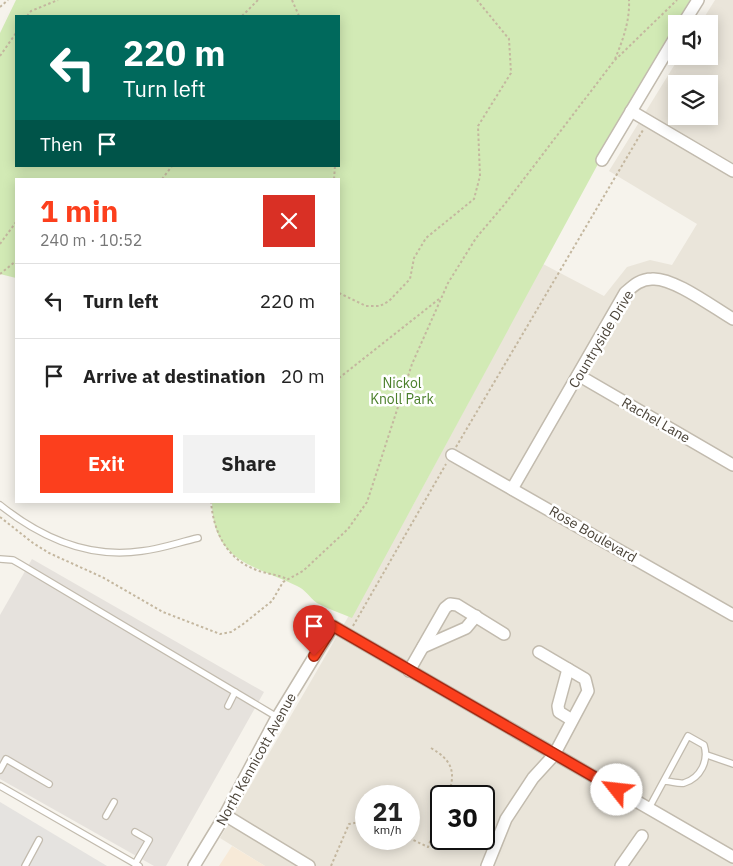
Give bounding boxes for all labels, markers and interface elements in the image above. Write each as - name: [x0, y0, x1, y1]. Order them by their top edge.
- map controls: [668, 15, 718, 125]
- button: sound: [668, 15, 718, 65]
- text: 220 m: [123, 30, 226, 76]
- icon: left: [40, 35, 105, 100]
- text: Turn left: [123, 74, 206, 103]
- button: layers: [668, 75, 718, 125]
- icon: arrive: [93, 130, 121, 158]
- text: Then: [40, 132, 83, 156]
- text: 1 min: [40, 191, 118, 230]
- button: close: [263, 195, 315, 247]
- text: 240 m · 10:52: [40, 230, 142, 250]
- street label: Countryside Drive: [565, 286, 638, 391]
- icon: left: [40, 287, 68, 315]
- text: Turn left: [83, 289, 159, 313]
- text: 220 m: [260, 289, 315, 313]
- icon: arrive: [40, 362, 68, 390]
- text: Arrive at destination: [83, 364, 266, 388]
- text: 20 m: [281, 364, 325, 388]
- park label: Nickol Knoll Park: [370, 374, 434, 408]
- street label: Rachel Lane: [619, 393, 694, 447]
- button: Exit: [40, 435, 173, 493]
- button: Share: [183, 435, 315, 493]
- street label: Rose Boulevard: [546, 502, 640, 566]
- pin: [293, 605, 335, 656]
- icon: arrive: [300, 612, 328, 640]
- street label: North Kennicott Avenue: [212, 689, 300, 829]
- position arrow: [590, 763, 642, 815]
- speed limit sign: 30: [430, 785, 495, 850]
- text: 21: [372, 795, 403, 828]
- text: km/h: [373, 822, 402, 837]

